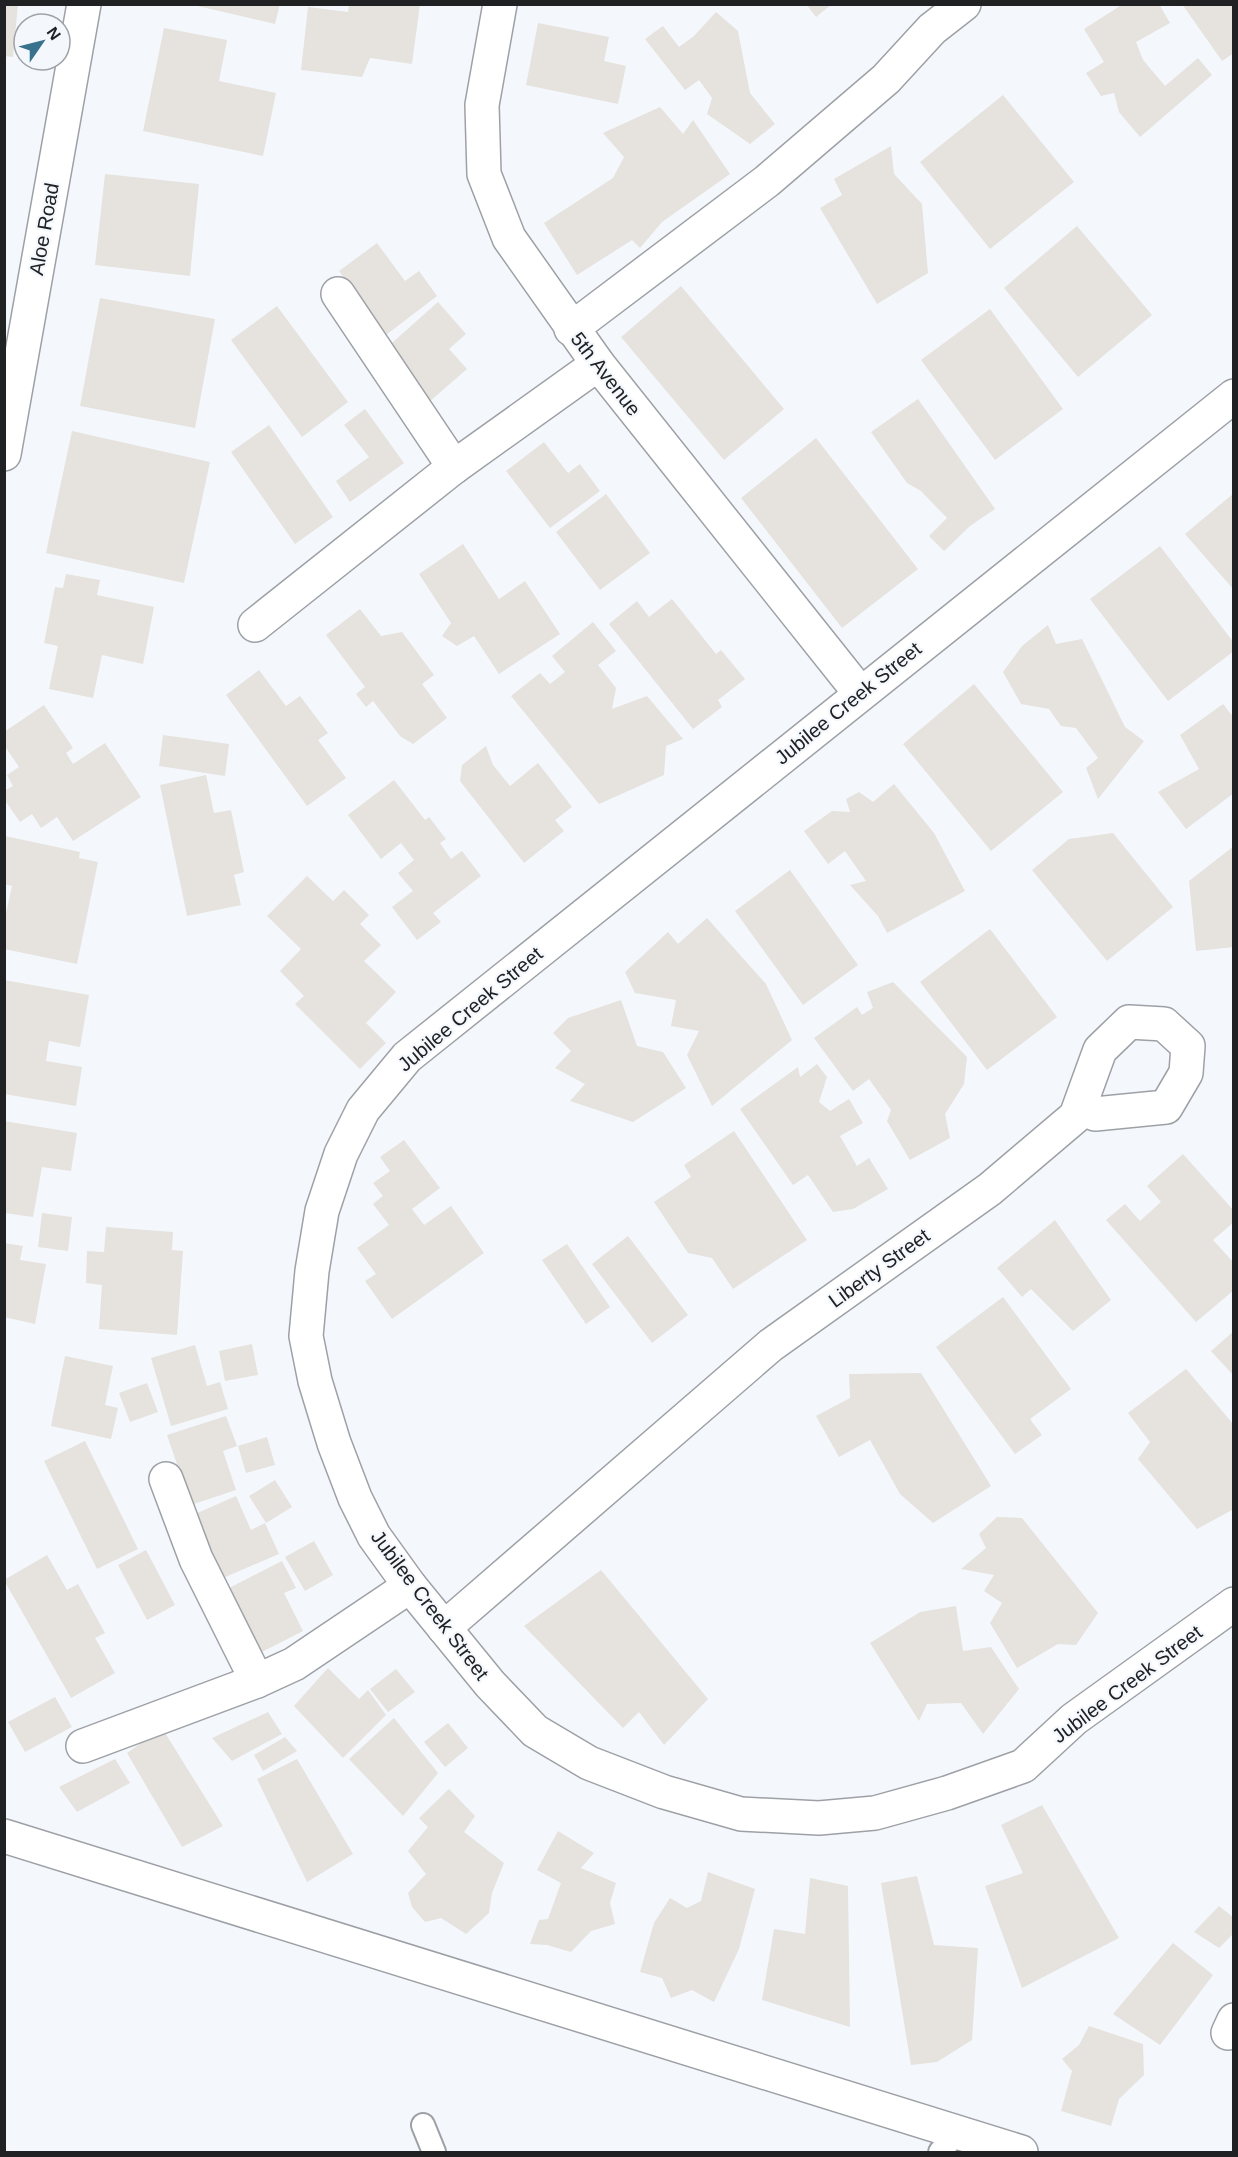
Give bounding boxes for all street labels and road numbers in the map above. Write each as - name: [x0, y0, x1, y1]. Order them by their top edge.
- street label: Aloe Road: [25, 181, 63, 277]
- street label: 5th Avenue: [567, 328, 645, 420]
- street label: Jubilee Creek Street: [771, 637, 926, 769]
- street label: Jubilee Creek Street: [394, 942, 547, 1076]
- street label: Liberty Street: [824, 1224, 934, 1312]
- street label: Jubilee Creek Street: [367, 1526, 494, 1684]
- street label: Jubilee Creek Street: [1048, 1620, 1206, 1747]

